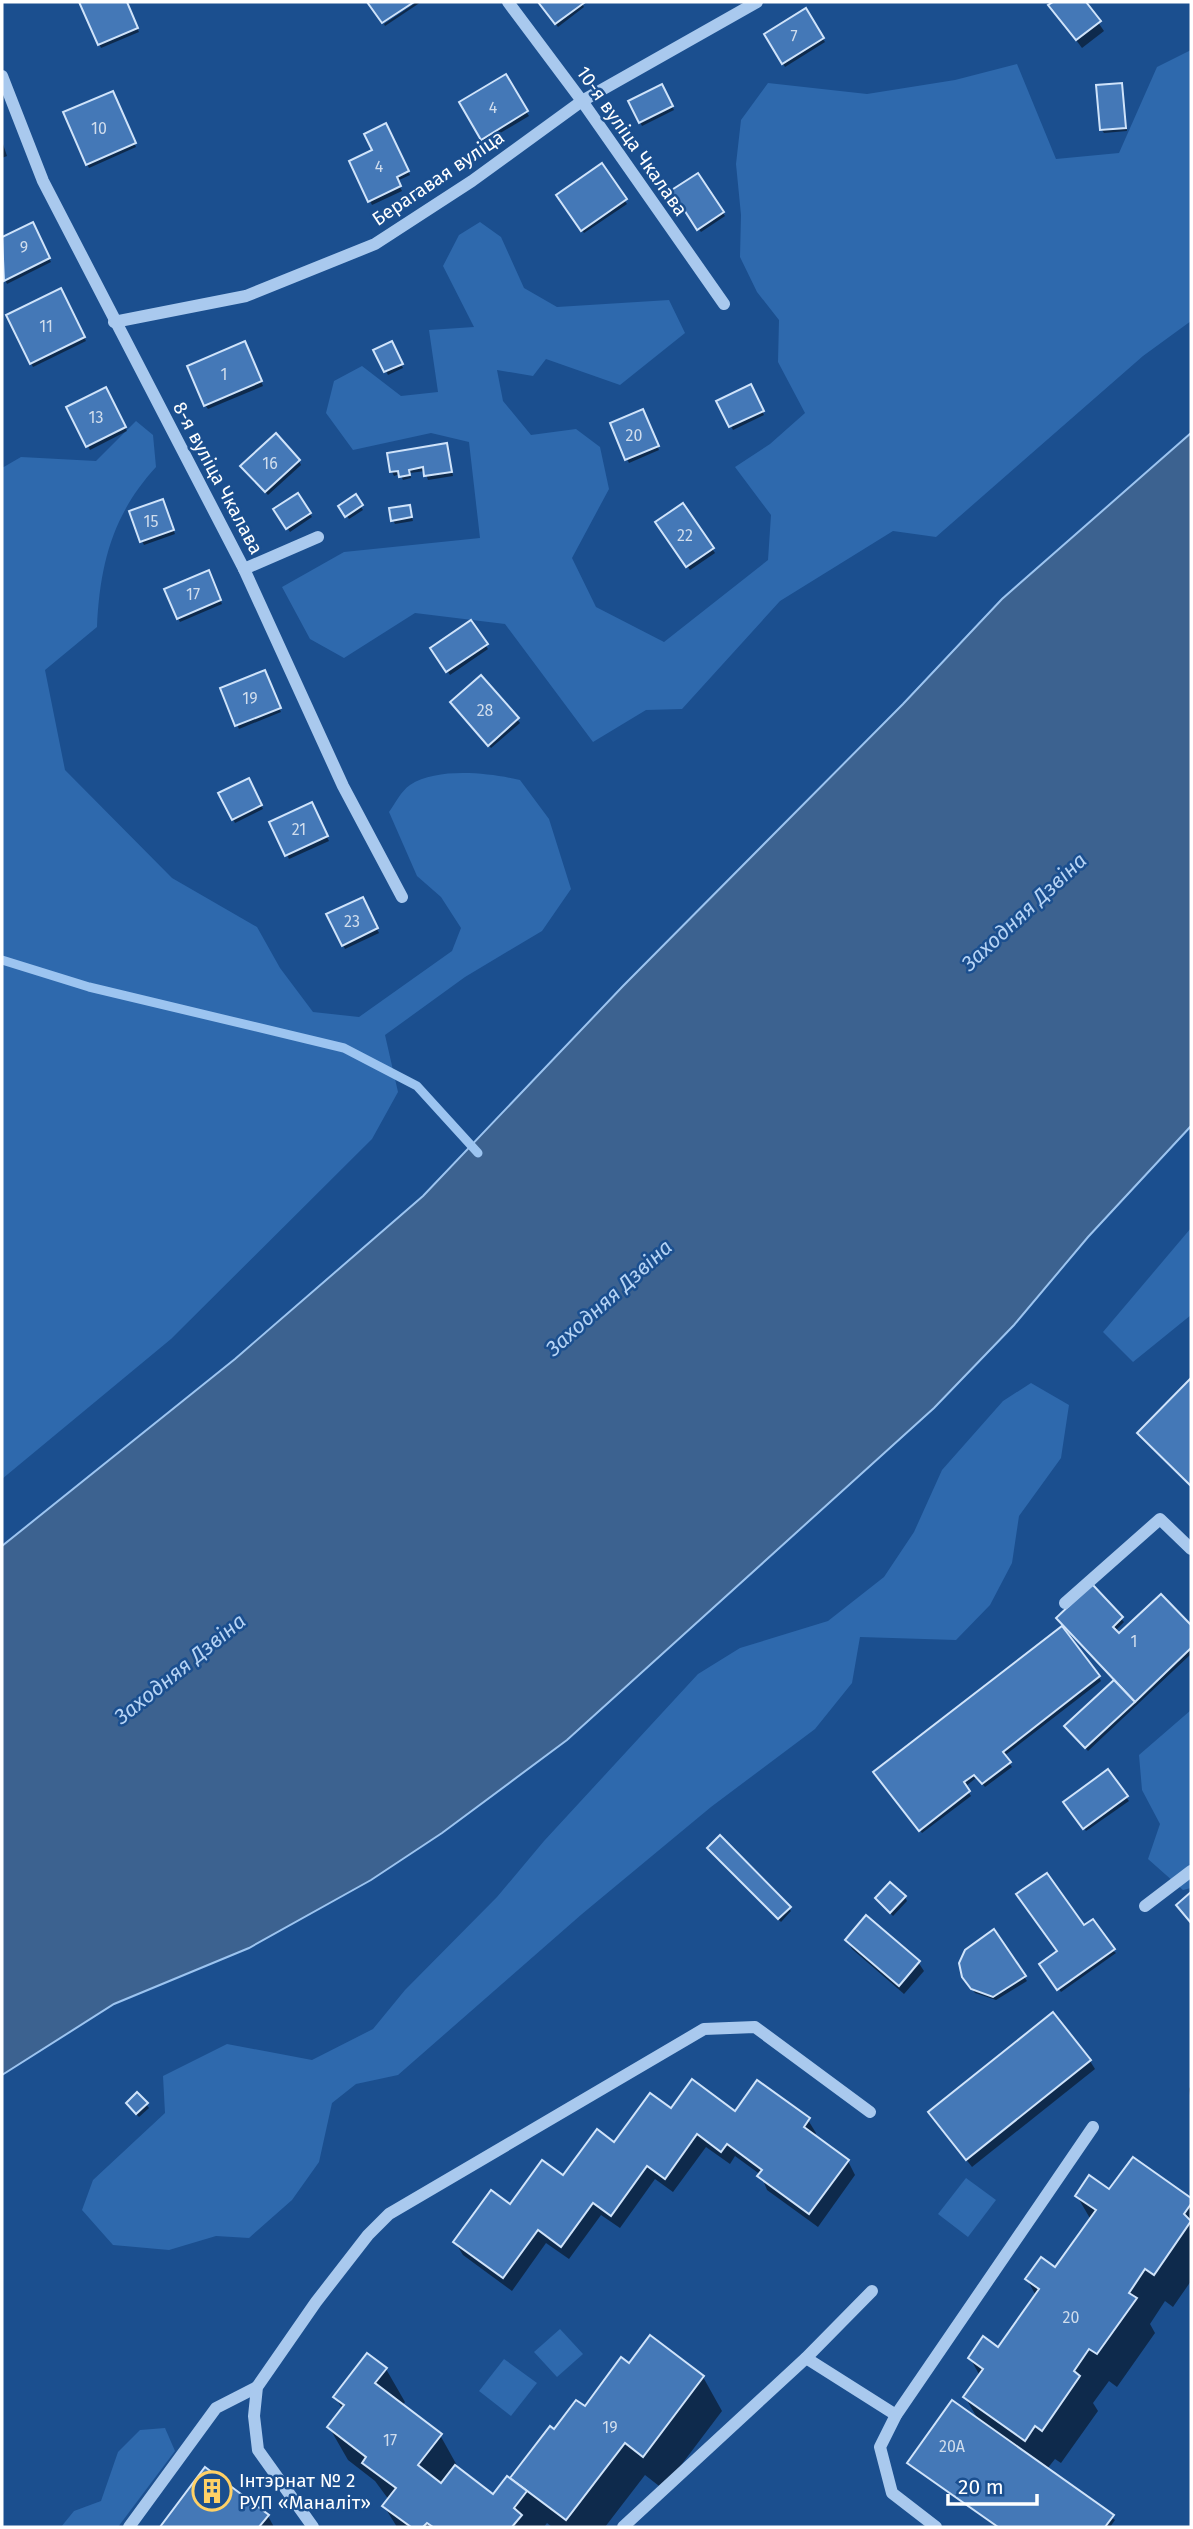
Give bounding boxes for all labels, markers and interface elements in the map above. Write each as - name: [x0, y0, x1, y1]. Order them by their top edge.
- house number: 7: [790, 27, 798, 46]
- street label: 10-я вуліца Чкалава: [572, 62, 692, 220]
- house number: 4: [489, 98, 498, 117]
- house number: 10: [91, 119, 107, 138]
- street label: Берагавая вуліца: [368, 125, 508, 231]
- house number: 4: [375, 157, 384, 176]
- house number: 9: [20, 238, 28, 257]
- house number: 11: [39, 317, 53, 336]
- house number: 1: [221, 365, 227, 384]
- street label: 8-я вуліца Чкалава: [168, 398, 268, 558]
- house number: 13: [89, 408, 103, 427]
- house number: 20: [626, 426, 642, 445]
- house number: 16: [262, 454, 278, 473]
- house number: 15: [144, 512, 158, 531]
- house number: 22: [677, 526, 693, 545]
- house number: 17: [186, 585, 200, 604]
- house number: 19: [242, 689, 258, 708]
- house number: 28: [477, 701, 494, 720]
- house number: 21: [292, 820, 306, 839]
- water label: Заходняя Дзвіна: [955, 847, 1092, 977]
- house number: 23: [344, 912, 360, 931]
- water label: Заходняя Дзвіна: [539, 1234, 678, 1362]
- water label: Заходняя Дзвіна: [108, 1608, 251, 1731]
- house number: 1: [1131, 1632, 1137, 1651]
- house number: 20: [1063, 2308, 1079, 2327]
- house number: 19: [602, 2418, 618, 2437]
- house number: 17: [383, 2431, 397, 2450]
- house number: 20А: [939, 2437, 966, 2456]
- scale bar: [948, 2462, 1037, 2506]
- place label: Інтэрнат № 2 РУП «Маналіт»: [239, 2469, 371, 2514]
- building icon: Інтэрнат № 2 РУП «Маналіт»: [191, 2470, 233, 2512]
- text: 20 m: [958, 2474, 1004, 2500]

